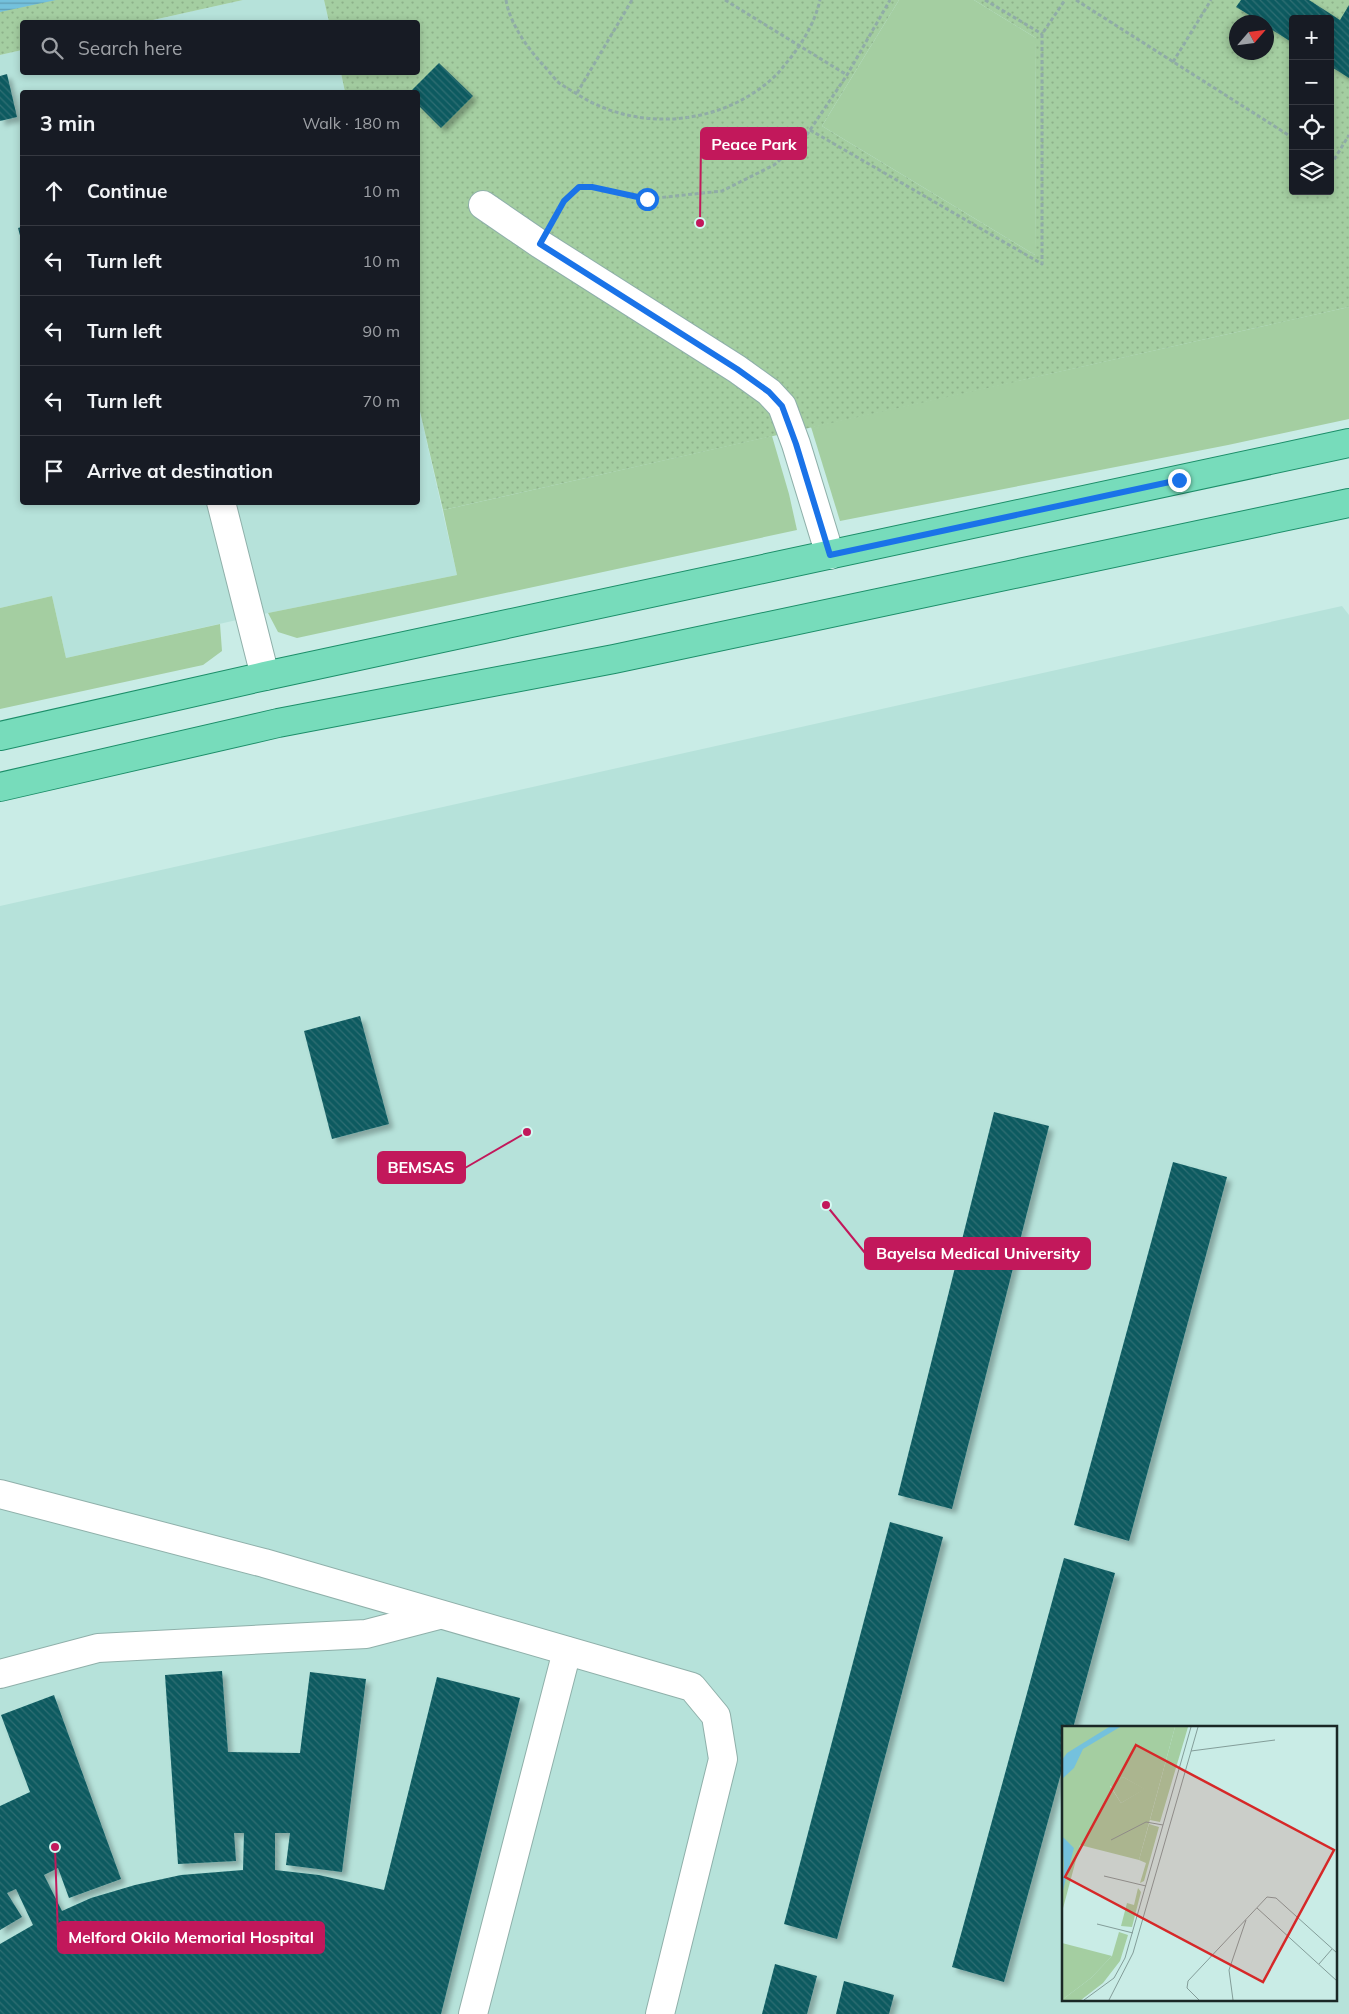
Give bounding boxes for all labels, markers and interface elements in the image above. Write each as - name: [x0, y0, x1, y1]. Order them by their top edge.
- north arrow: [1229, 15, 1274, 60]
- map controls: [1289, 15, 1334, 195]
- button: +: [1289, 15, 1334, 60]
- search box: [20, 20, 420, 75]
- icon: search: [38, 34, 66, 62]
- text: Search here: [78, 36, 182, 60]
- button: −: [1289, 60, 1334, 105]
- button: locate: [1289, 105, 1334, 150]
- text: 3 min: [40, 110, 95, 136]
- text: Walk · 180 m: [302, 113, 400, 133]
- callout: Peace Park: [701, 128, 806, 159]
- text: Peace Park: [711, 134, 798, 154]
- button: layers: [1289, 150, 1334, 195]
- icon: ahead: [40, 177, 68, 205]
- text: Continue: [87, 179, 167, 203]
- text: 10 m: [363, 181, 400, 201]
- route start: [636, 188, 659, 211]
- icon: left: [40, 247, 68, 275]
- text: Turn left: [87, 249, 162, 273]
- text: 10 m: [363, 251, 400, 271]
- icon: left: [40, 317, 68, 345]
- text: Turn left: [87, 319, 162, 343]
- text: 90 m: [363, 321, 400, 341]
- icon: left: [40, 387, 68, 415]
- text: Turn left: [87, 389, 162, 413]
- text: 70 m: [363, 391, 400, 411]
- icon: arrive: [40, 457, 68, 485]
- text: Arrive at destination: [87, 459, 273, 483]
- route end: [1168, 469, 1191, 492]
- callout: BEMSAS: [378, 1152, 465, 1183]
- text: BEMSAS: [388, 1157, 454, 1177]
- callout: Bayelsa Medical University: [865, 1238, 1090, 1269]
- text: Bayelsa Medical University: [876, 1243, 1080, 1263]
- inset map: [1062, 1726, 1336, 2002]
- callout: Melford Okilo Memorial Hospital: [58, 1922, 324, 1953]
- text: Melford Okilo Memorial Hospital: [68, 1927, 314, 1947]

